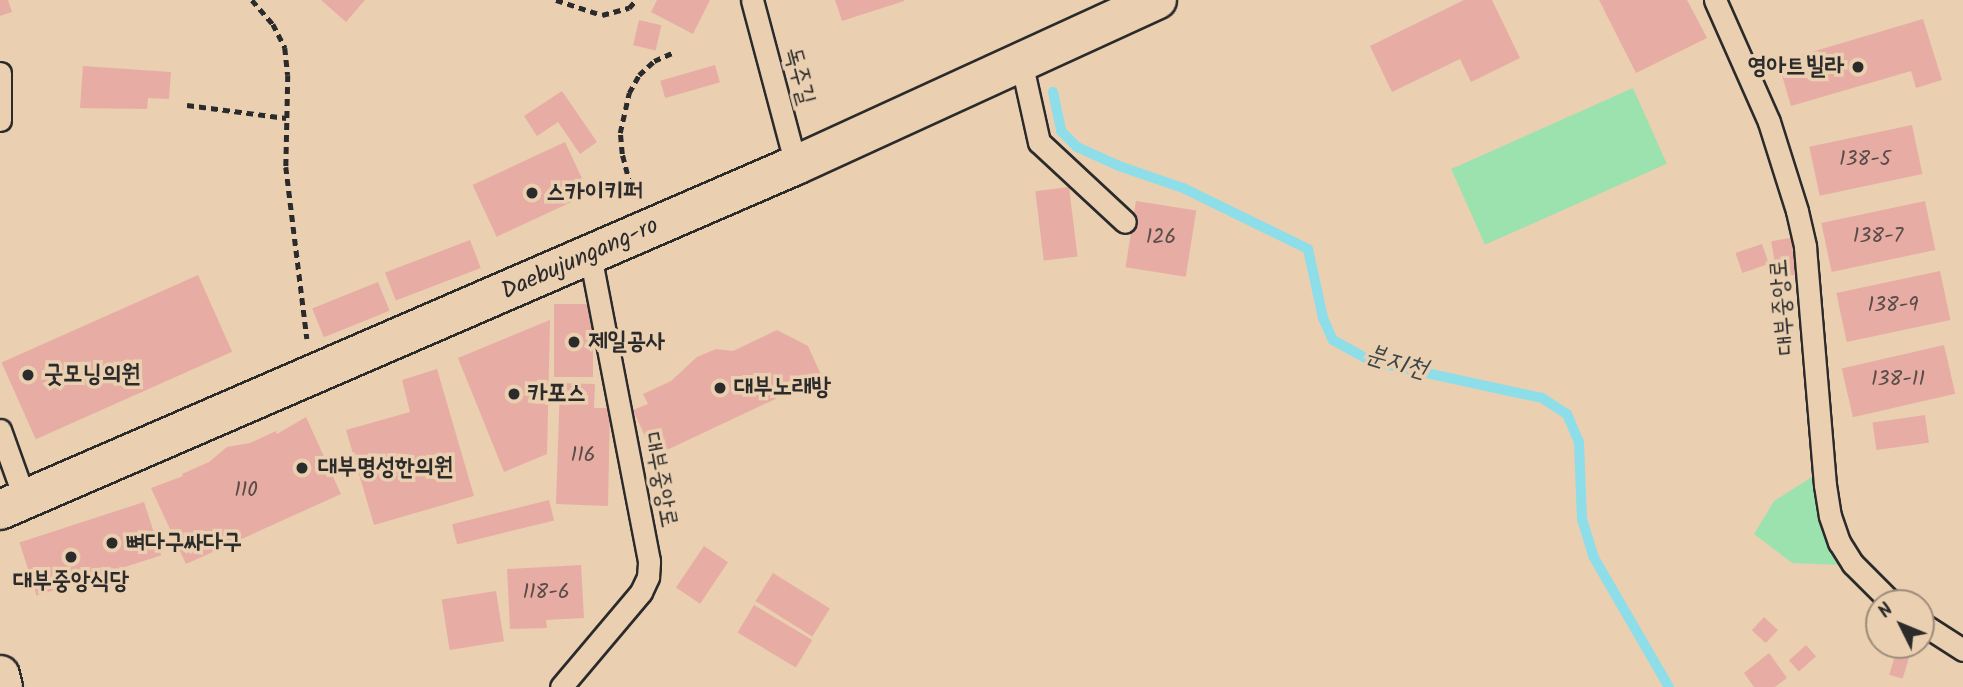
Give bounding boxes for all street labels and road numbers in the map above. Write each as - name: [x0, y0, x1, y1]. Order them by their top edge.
- street label: 독주길: [778, 44, 820, 108]
- street label: Daebujungang-ro: [497, 212, 663, 306]
- street label: 대부중앙로: [1764, 258, 1802, 356]
- street label: 대부중앙로: [637, 430, 683, 530]

